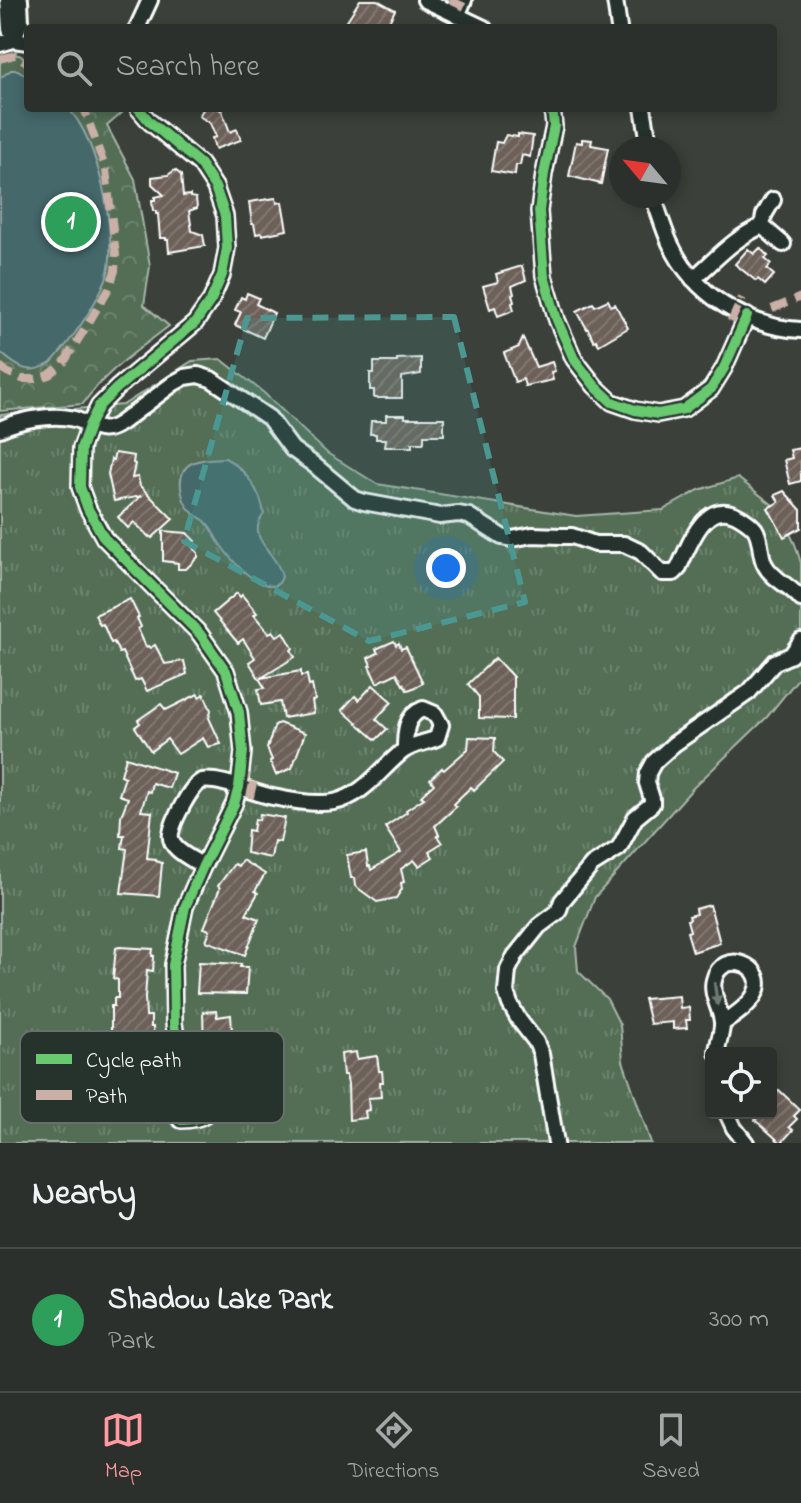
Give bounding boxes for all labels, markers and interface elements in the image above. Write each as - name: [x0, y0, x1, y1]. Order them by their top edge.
- search box: [24, 24, 777, 112]
- icon: search: [52, 46, 96, 90]
- text: Search here: [116, 46, 260, 90]
- north arrow: [609, 136, 681, 208]
- pin: 1: [45, 192, 97, 252]
- your location: [426, 548, 466, 588]
- one-way arrow: [710, 982, 723, 1007]
- legend: [20, 1031, 284, 1123]
- text: Cycle path: [86, 1046, 181, 1079]
- map controls: [705, 1047, 777, 1119]
- button: locate: [705, 1047, 777, 1119]
- text: Path: [86, 1082, 127, 1114]
- text: Nearby: [32, 1170, 136, 1220]
- text: Shadow Lake Park: [108, 1279, 333, 1323]
- text: 1: [54, 1301, 62, 1339]
- text: 300 m: [709, 1301, 769, 1339]
- text: Park: [108, 1323, 155, 1361]
- tab: Map: [101, 1408, 145, 1488]
- tab: Directions: [348, 1408, 439, 1488]
- tab: Saved: [642, 1408, 700, 1488]

